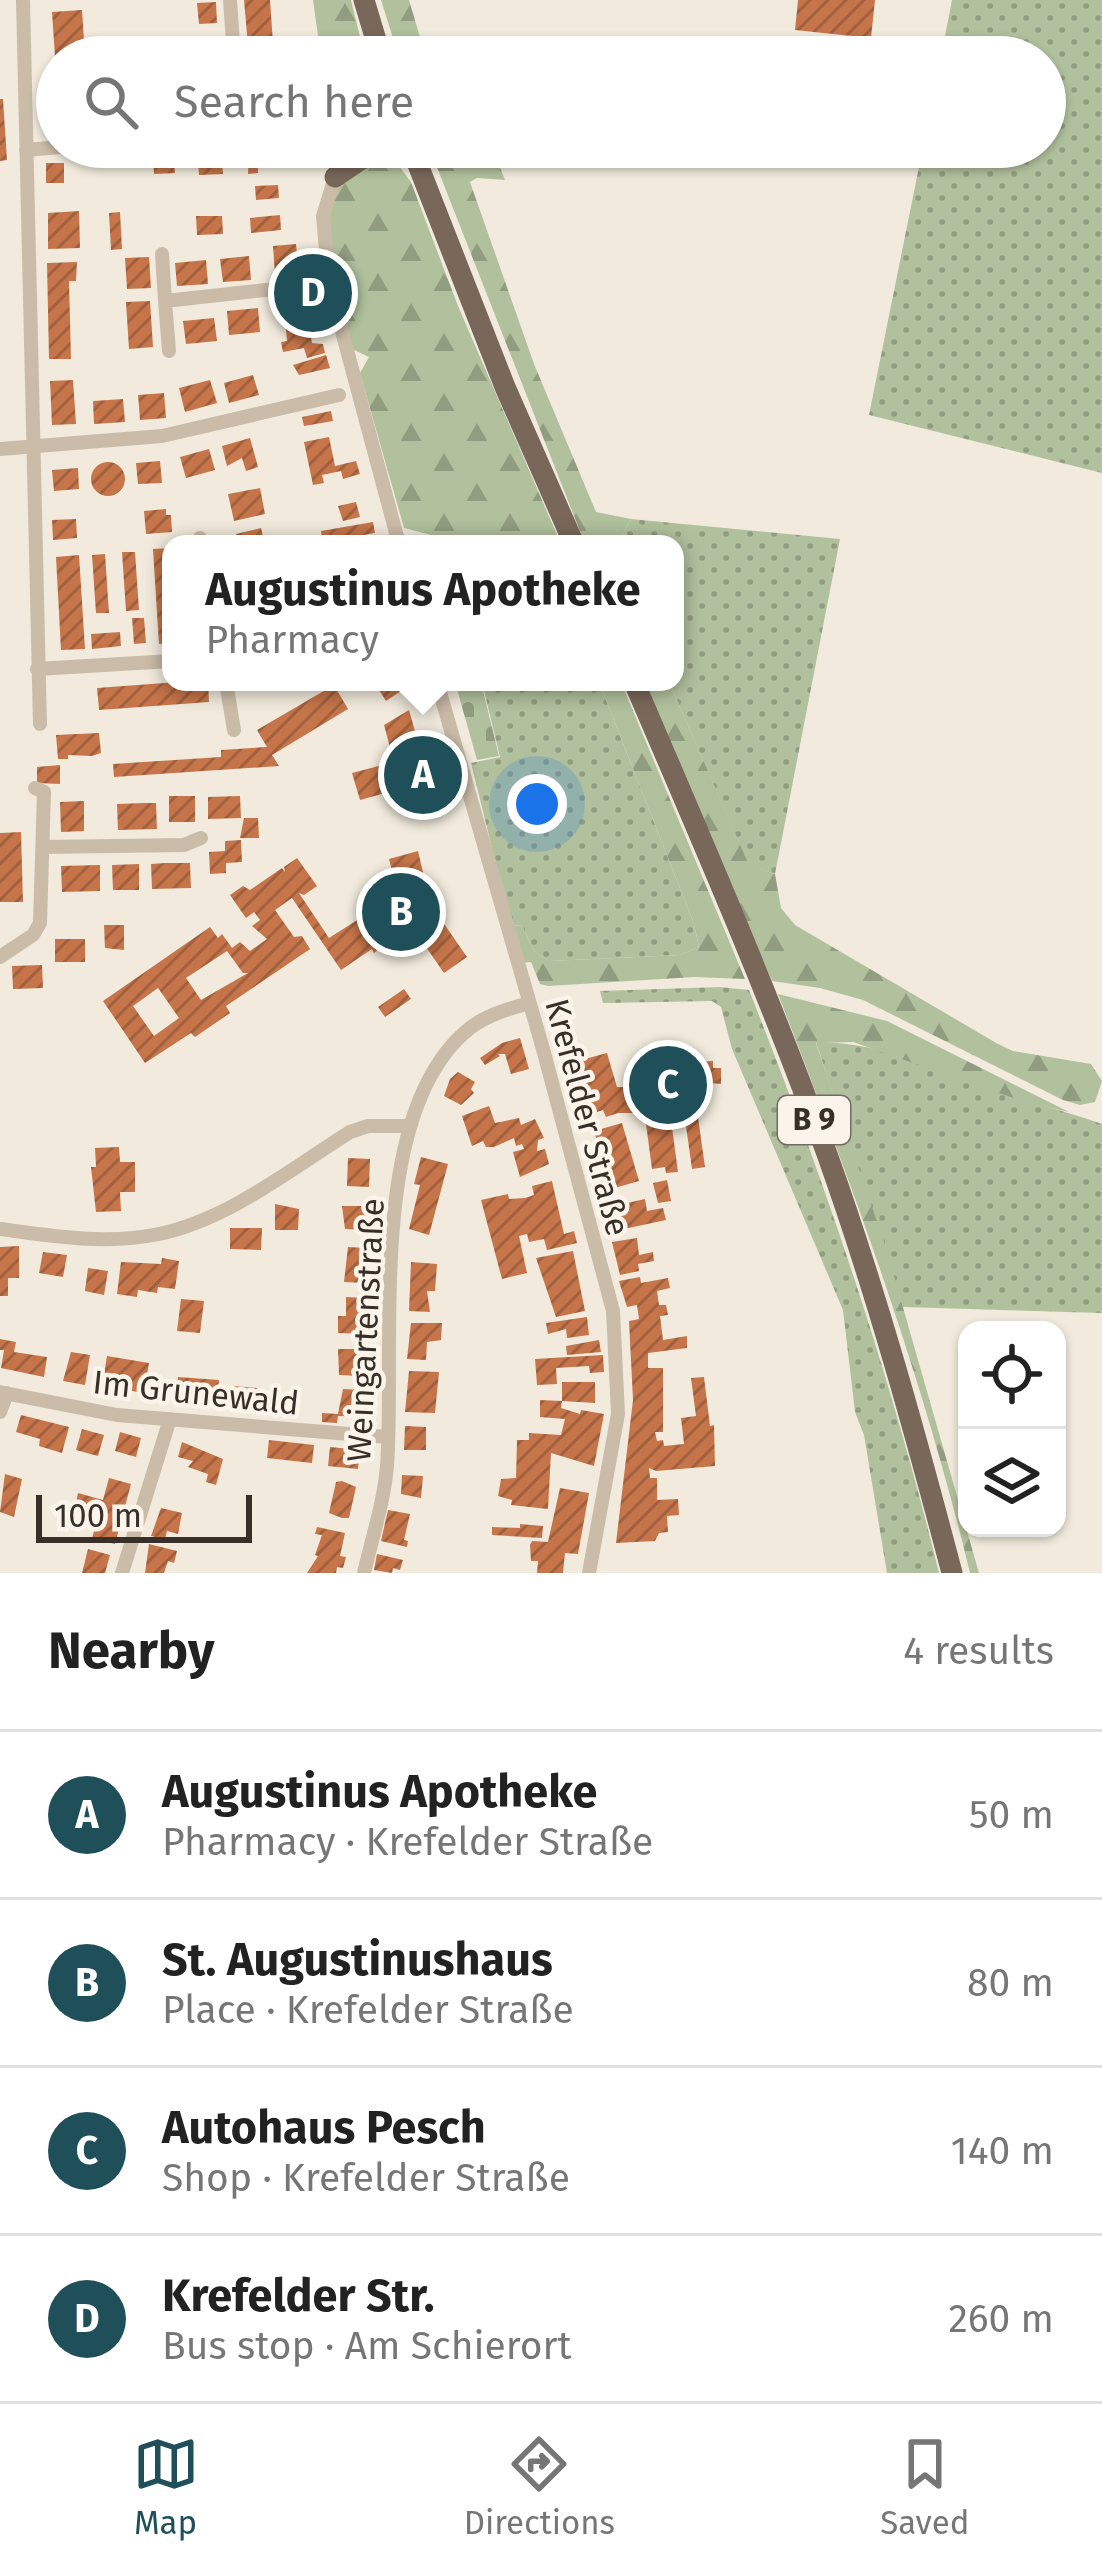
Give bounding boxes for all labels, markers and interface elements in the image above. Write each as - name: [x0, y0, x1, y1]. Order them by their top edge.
- search box: [36, 36, 1066, 168]
- icon: search: [78, 69, 144, 135]
- text: Search here: [174, 75, 414, 129]
- pin: D: [274, 248, 352, 338]
- popup: [162, 535, 684, 691]
- text: Augustinus Apotheke: [205, 563, 641, 617]
- text: Pharmacy: [205, 617, 379, 663]
- pin: A: [384, 730, 462, 820]
- your location: [507, 774, 567, 834]
- pin: B: [362, 867, 440, 957]
- street label: Krefelder Straße: [536, 994, 638, 1240]
- pin: C: [629, 1040, 707, 1130]
- road number: B 9: [778, 1096, 850, 1144]
- street label: Weingartenstraße: [339, 1197, 393, 1463]
- map controls: [958, 1321, 1066, 1537]
- button: locate: [958, 1321, 1066, 1429]
- street label: Im Grunewald: [91, 1362, 301, 1424]
- button: layers: [958, 1429, 1066, 1537]
- scale bar: [36, 1489, 252, 1542]
- text: 100 m: [54, 1496, 142, 1536]
- text: Nearby: [48, 1620, 214, 1682]
- text: 4 results: [903, 1628, 1054, 1674]
- text: Augustinus Apotheke: [162, 1765, 597, 1819]
- text: A: [75, 1792, 99, 1838]
- text: 50 m: [969, 1792, 1054, 1838]
- text: Pharmacy · Krefelder Straße: [162, 1819, 653, 1865]
- text: St. Augustinushaus: [162, 1933, 553, 1987]
- text: B: [75, 1960, 99, 2006]
- text: 80 m: [967, 1960, 1054, 2006]
- text: Place · Krefelder Straße: [162, 1987, 574, 2033]
- text: Autohaus Pesch: [162, 2101, 486, 2155]
- text: C: [76, 2128, 98, 2174]
- text: 140 m: [951, 2128, 1054, 2174]
- text: Shop · Krefelder Straße: [162, 2155, 570, 2201]
- text: Krefelder Str.: [162, 2269, 434, 2323]
- text: D: [74, 2296, 100, 2342]
- text: 260 m: [948, 2296, 1054, 2342]
- text: Bus stop · Am Schierort: [162, 2323, 572, 2369]
- tab: Map: [133, 2431, 199, 2543]
- tab: Directions: [464, 2431, 615, 2543]
- tab: Saved: [880, 2431, 969, 2543]

